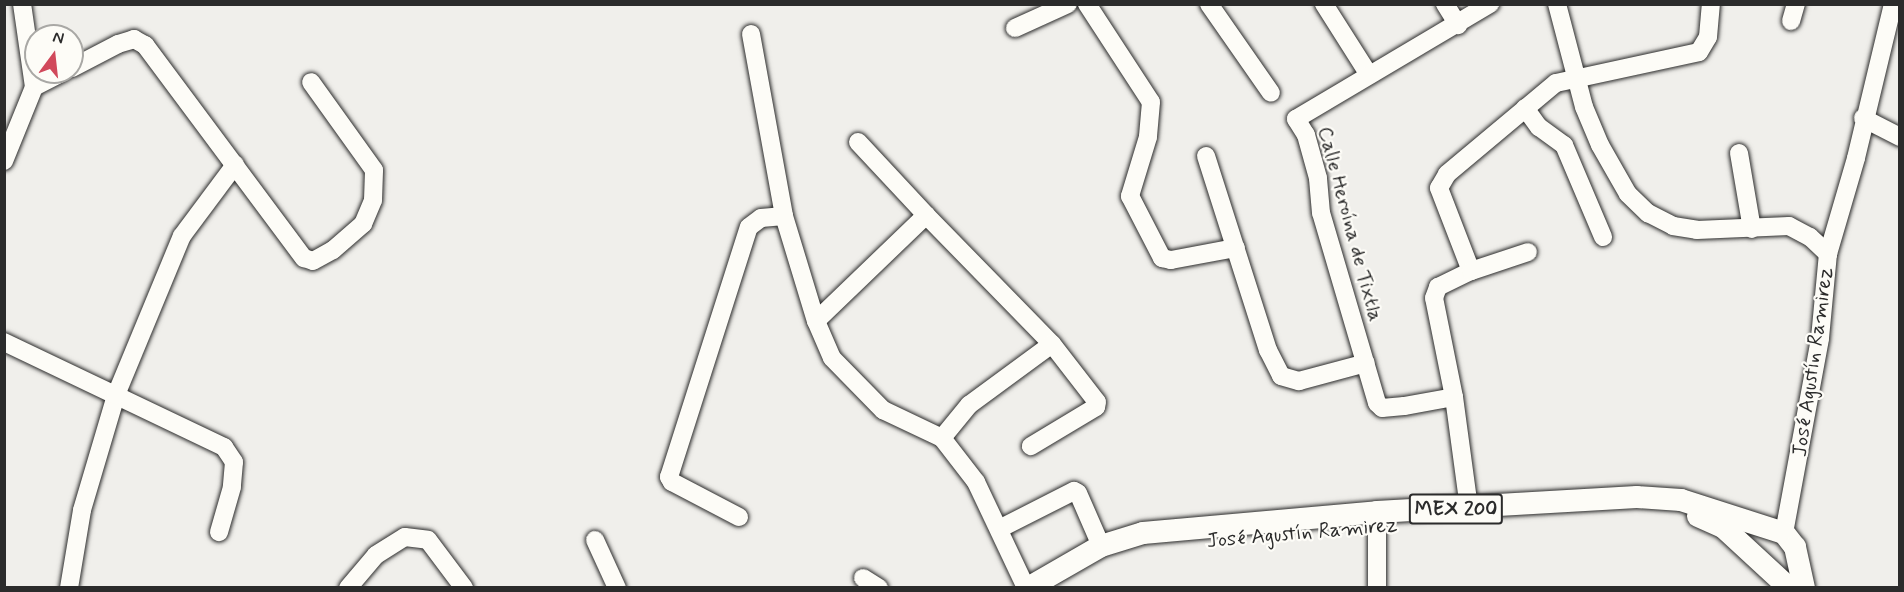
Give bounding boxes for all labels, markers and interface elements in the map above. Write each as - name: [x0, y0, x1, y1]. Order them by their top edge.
- north arrow: [24, 24, 84, 84]
- text: N: [50, 27, 66, 50]
- street label: Calle Heroína de Tixtla: [1312, 124, 1388, 324]
- street label: José Agustín Ramirez: [1787, 267, 1839, 457]
- road number: MEX 200: [1408, 492, 1504, 526]
- street label: José Agustín Ramirez: [1207, 512, 1397, 554]

